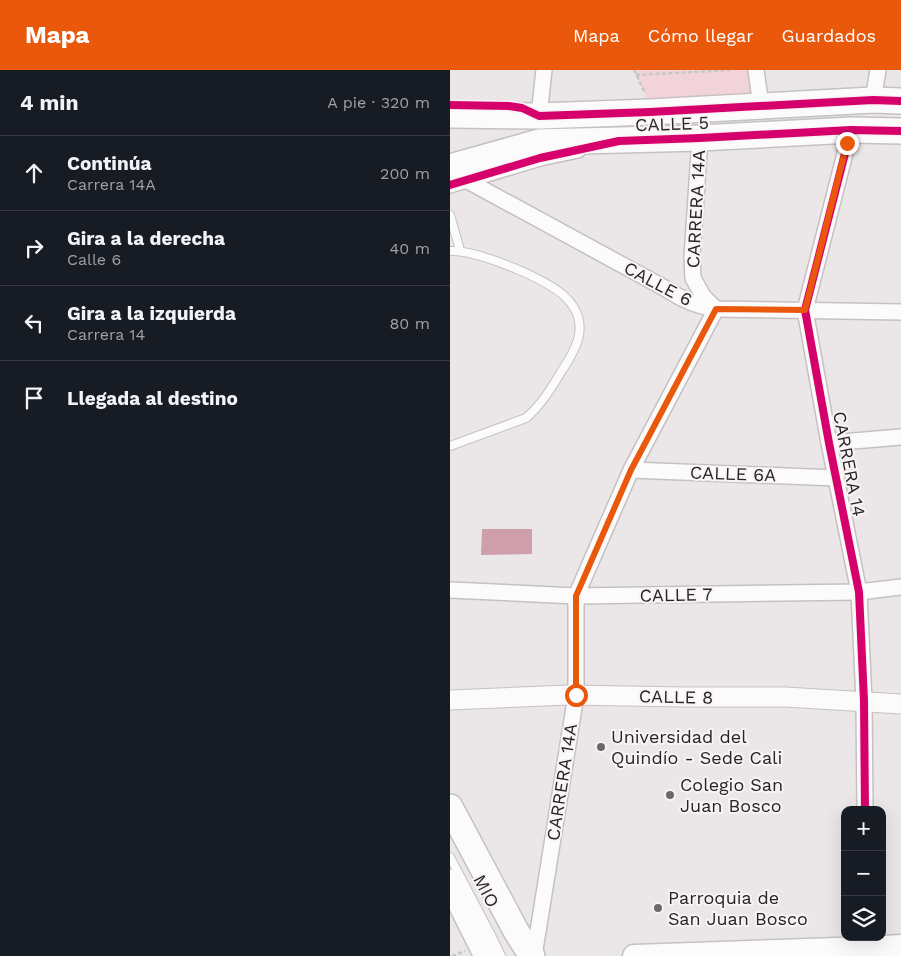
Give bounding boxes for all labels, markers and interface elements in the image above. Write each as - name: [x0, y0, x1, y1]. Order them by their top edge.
- text: Mapa: [25, 21, 90, 49]
- text: Mapa: [573, 25, 620, 46]
- text: Cómo llegar: [648, 25, 754, 46]
- text: Guardados: [782, 25, 876, 46]
- text: 4 min: [20, 90, 78, 115]
- text: A pie · 320 m: [327, 93, 430, 112]
- street label: CALLE 5: [635, 112, 709, 135]
- route end: [836, 132, 859, 155]
- street label: CARRERA 14A: [682, 149, 709, 269]
- text: Continúa: [67, 152, 151, 175]
- icon: ahead: [20, 159, 48, 187]
- text: 200 m: [380, 164, 430, 183]
- text: Carrera 14A: [67, 175, 156, 194]
- text: Gira a la derecha: [67, 227, 225, 250]
- icon: right: [20, 234, 48, 262]
- text: 40 m: [390, 239, 430, 258]
- text: Calle 6: [67, 250, 121, 269]
- street label: CALLE 6: [620, 257, 696, 310]
- text: Gira a la izquierda: [67, 302, 236, 325]
- icon: left: [20, 309, 48, 337]
- text: 80 m: [389, 314, 430, 333]
- text: Carrera 14: [67, 325, 145, 344]
- icon: arrive: [20, 384, 48, 412]
- text: Llegada al destino: [67, 387, 238, 410]
- street label: CARRERA 14: [829, 410, 870, 518]
- street label: CALLE 6A: [690, 462, 777, 486]
- street label: CALLE 7: [639, 583, 713, 606]
- route start: [565, 684, 588, 707]
- street label: CALLE 8: [639, 685, 713, 708]
- street label: CARRERA 14A: [542, 722, 581, 842]
- place label: Universidad del Quindío - Sede Cali: [611, 726, 782, 768]
- marker: Universidad del Quindío - Sede Cali: [595, 741, 607, 753]
- place label: Colegio San Juan Bosco: [680, 774, 783, 816]
- marker: Colegio San Juan Bosco: [664, 789, 676, 801]
- map controls: [841, 806, 886, 941]
- button: +: [841, 806, 886, 851]
- button: −: [841, 851, 886, 896]
- street label: MIO: [469, 871, 504, 911]
- place label: Parroquia de San Juan Bosco: [668, 887, 808, 929]
- button: layers: [841, 896, 886, 941]
- marker: Parroquia de San Juan Bosco: [652, 902, 664, 914]

